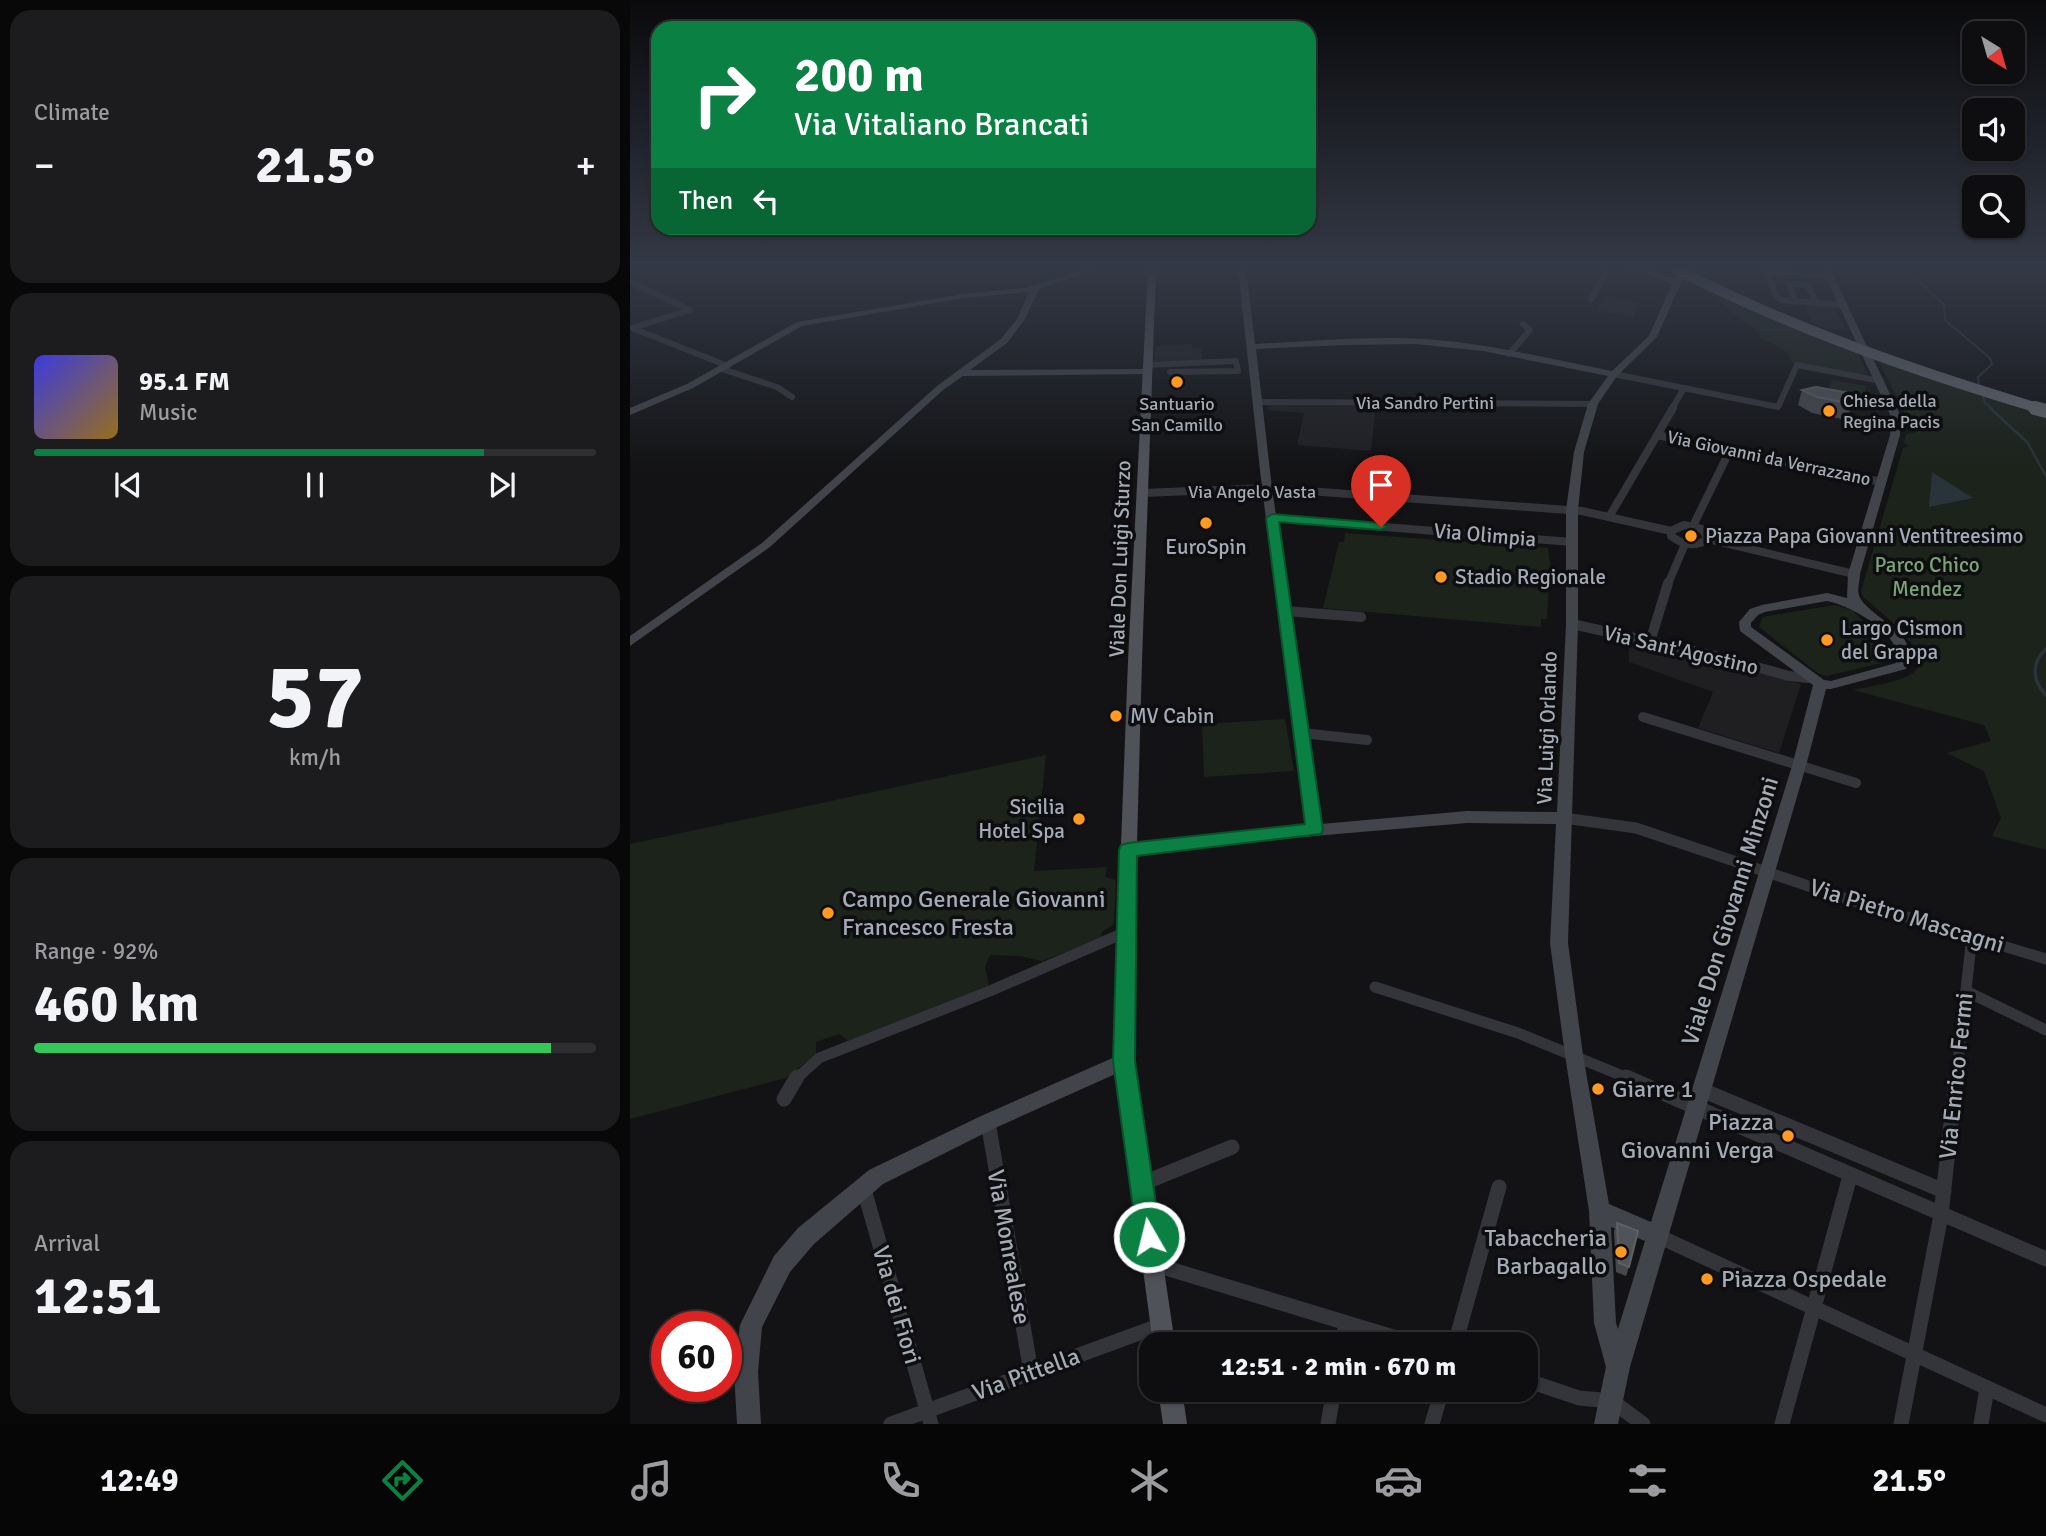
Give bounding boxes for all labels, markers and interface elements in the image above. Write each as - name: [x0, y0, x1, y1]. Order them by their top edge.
- north arrow: [1962, 21, 2025, 84]
- map controls: [1962, 21, 2025, 238]
- text: 200 m: [794, 45, 924, 105]
- icon: right: [679, 49, 770, 140]
- text: Climate: [34, 98, 110, 127]
- button: sound: [1962, 98, 2025, 161]
- text: Via Vitaliano Brancati: [794, 105, 1089, 144]
- text: 21.5°: [255, 133, 375, 197]
- text: −: [34, 142, 55, 189]
- text: +: [575, 142, 596, 189]
- button: search: [1962, 175, 2025, 238]
- icon: left: [747, 182, 785, 220]
- text: Then: [679, 185, 733, 217]
- text: 95.1 FM: [139, 366, 230, 398]
- marker: Santuario San Camillo: [1169, 374, 1185, 390]
- place label: Chiesa della Regina Pacis: [1843, 390, 1940, 433]
- street label: Via Sandro Pertini: [1356, 392, 1494, 414]
- place label: Santuario San Camillo: [1131, 393, 1223, 436]
- text: Music: [139, 398, 197, 427]
- marker: Chiesa della Regina Pacis: [1821, 403, 1837, 419]
- street label: Via Giovanni da Verrazzano: [1665, 426, 1873, 490]
- pin: [1351, 455, 1411, 527]
- street label: Viale Don Luigi Sturzo: [1104, 460, 1136, 658]
- icon: previous: [109, 466, 147, 504]
- icon: pause: [296, 466, 334, 504]
- icon: next: [483, 466, 521, 504]
- icon: arrive: [1362, 466, 1400, 504]
- street label: Via Angelo Vasta: [1188, 481, 1316, 503]
- marker: EuroSpin: [1198, 515, 1214, 531]
- street label: Via Olimpia: [1433, 518, 1537, 552]
- place label: Piazza Papa Giovanni Ventitreesimo: [1705, 523, 2023, 549]
- marker: Piazza Papa Giovanni Ventitreesimo: [1683, 528, 1699, 544]
- place label: EuroSpin: [1165, 534, 1247, 560]
- park label: Parco Chico Mendez: [1874, 552, 1980, 602]
- place label: Stadio Regionale: [1455, 564, 1606, 590]
- marker: Stadio Regionale: [1433, 569, 1449, 585]
- place label: Largo Cismon del Grappa: [1841, 615, 1963, 665]
- street label: Via Sant'Agostino: [1601, 620, 1761, 680]
- marker: Largo Cismon del Grappa: [1819, 632, 1835, 648]
- text: 57: [266, 641, 364, 754]
- street label: Via Luigi Orlando: [1531, 651, 1563, 805]
- place label: MV Cabin: [1130, 703, 1215, 729]
- marker: MV Cabin: [1108, 708, 1124, 724]
- text: km/h: [289, 743, 341, 772]
- street label: Viale Don Giovanni Minzoni: [1675, 773, 1785, 1049]
- place label: Sicilia Hotel Spa: [978, 794, 1065, 844]
- marker: Sicilia Hotel Spa: [1071, 811, 1087, 827]
- street label: Via Pietro Mascagni: [1806, 872, 2008, 960]
- place label: Campo Generale Giovanni Francesco Fresta: [842, 884, 1106, 942]
- marker: Campo Generale Giovanni Francesco Fresta: [820, 905, 836, 921]
- text: Range · 92%: [34, 937, 158, 966]
- text: 460 km: [34, 972, 199, 1036]
- street label: Via Enrico Fermi: [1932, 991, 1980, 1161]
- place label: Giarre 1: [1612, 1074, 1694, 1104]
- marker: Giarre 1: [1590, 1081, 1606, 1097]
- place label: Piazza Giovanni Verga: [1621, 1107, 1774, 1165]
- marker: Piazza Giovanni Verga: [1780, 1128, 1796, 1144]
- street label: Via Monrealese: [981, 1167, 1037, 1327]
- position arrow: [1112, 1200, 1186, 1274]
- place label: Tabaccheria Barbagallo: [1485, 1223, 1607, 1281]
- text: Arrival: [34, 1229, 100, 1258]
- street label: Via dei Fiori: [866, 1242, 928, 1368]
- marker: Tabaccheria Barbagallo: [1613, 1244, 1629, 1260]
- text: 12:51: [34, 1264, 162, 1328]
- place label: Piazza Ospedale: [1721, 1264, 1887, 1294]
- marker: Piazza Ospedale: [1699, 1271, 1715, 1287]
- speed limit sign: 60: [651, 1311, 742, 1402]
- street label: Via Pittella: [968, 1341, 1084, 1407]
- text: 12:51 · 2 min · 670 m: [1221, 1351, 1456, 1383]
- icon: directions: [378, 1456, 427, 1505]
- icon: music: [627, 1456, 676, 1505]
- icon: phone: [876, 1456, 925, 1505]
- icon: climate: [1125, 1456, 1174, 1505]
- icon: car: [1374, 1456, 1423, 1505]
- icon: filters: [1623, 1456, 1672, 1505]
- text: 12:49: [100, 1461, 179, 1500]
- text: 21.5°: [1872, 1461, 1946, 1500]

